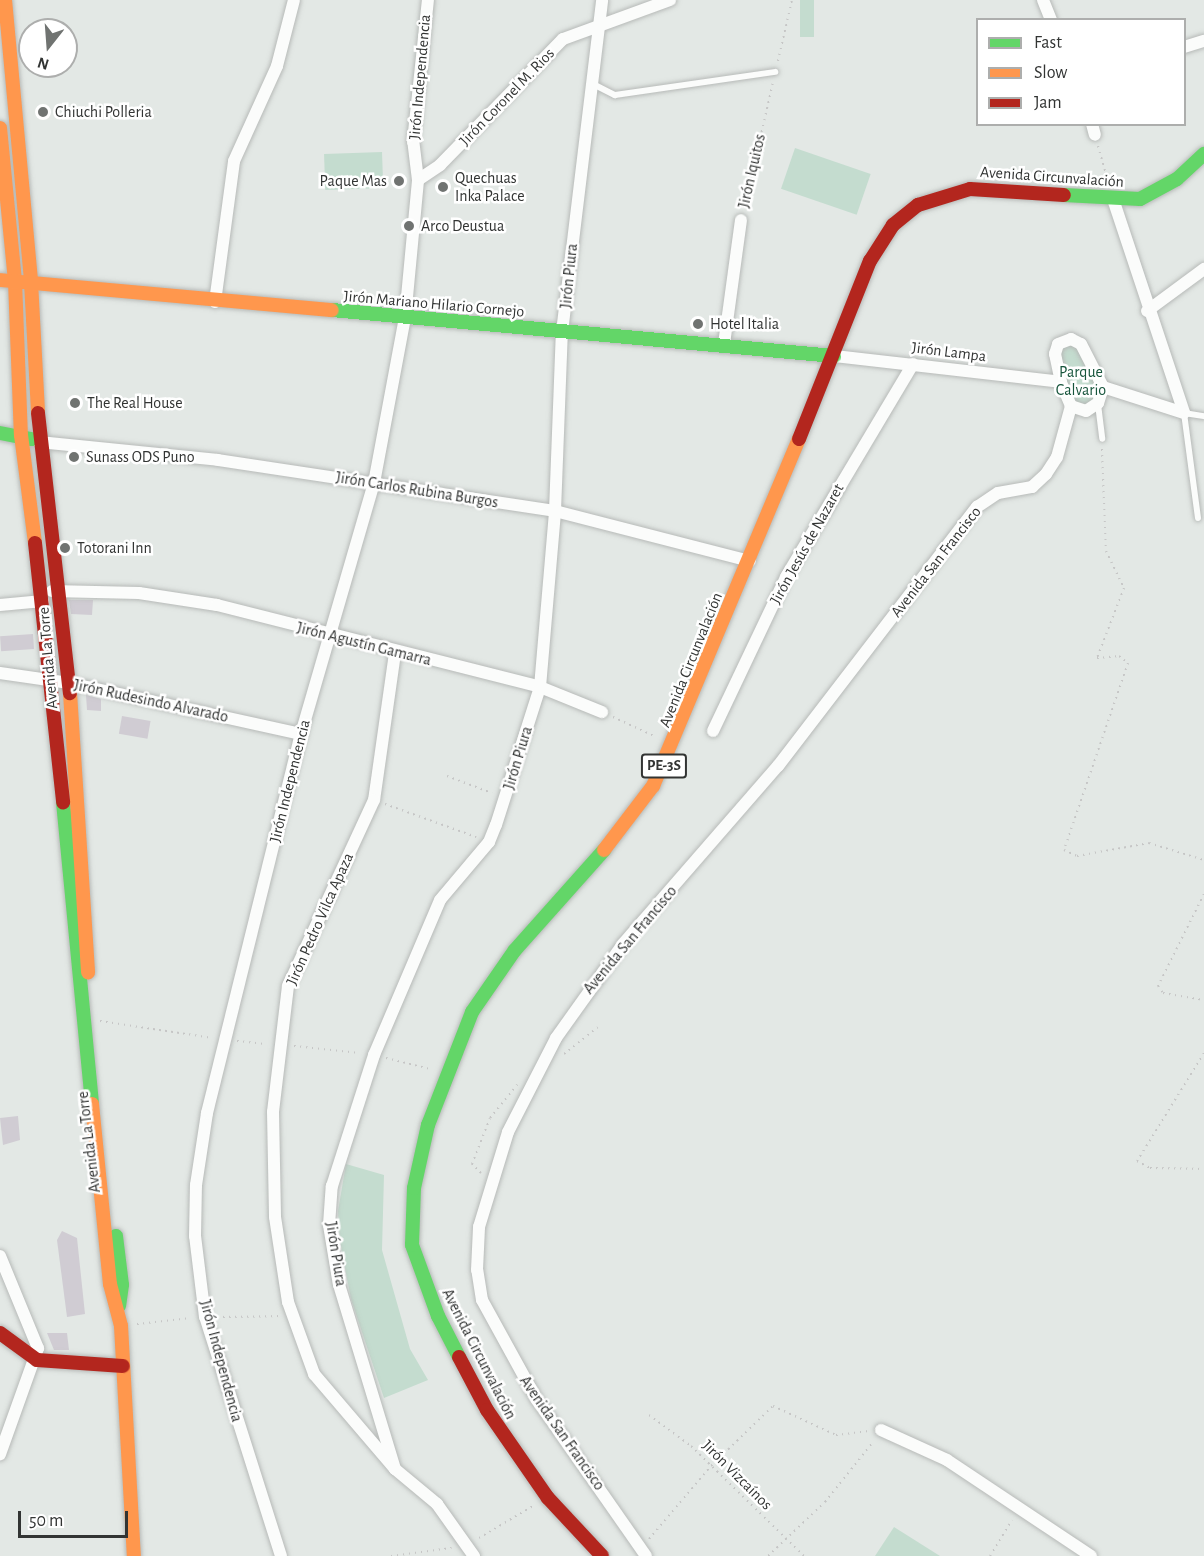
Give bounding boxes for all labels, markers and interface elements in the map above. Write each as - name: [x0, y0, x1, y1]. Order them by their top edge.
- street label: Jirón Independencia: [405, 14, 435, 140]
- north arrow: [18, 18, 78, 78]
- legend: [976, 18, 1186, 126]
- text: Fast: [1034, 34, 1062, 52]
- street label: Jirón Coronel M. Rios: [455, 44, 559, 150]
- text: N: [36, 54, 51, 73]
- text: Slow: [1034, 64, 1067, 82]
- text: Jam: [1034, 94, 1062, 112]
- place label: Chiuchi Polleria: [55, 102, 152, 122]
- marker: Chiuchi Polleria: [36, 105, 50, 119]
- street label: Jirón Iquitos: [734, 132, 770, 210]
- street label: Avenida Circunvalación: [980, 162, 1124, 192]
- place label: Quechuas Inka Palace: [455, 168, 525, 206]
- place label: Paque Mas: [320, 171, 387, 191]
- marker: Paque Mas: [392, 174, 406, 188]
- marker: Quechuas Inka Palace: [436, 180, 450, 194]
- place label: Arco Deustua: [421, 216, 504, 236]
- marker: Arco Deustua: [402, 219, 416, 233]
- street label: Jirón Piura: [556, 243, 582, 309]
- street label: Jirón Mariano Hilario Cornejo: [343, 287, 525, 321]
- place label: Hotel Italia: [710, 314, 779, 334]
- marker: Hotel Italia: [691, 317, 705, 331]
- street label: Jirón Lampa: [911, 338, 987, 366]
- park label: Parque Calvario: [1056, 362, 1106, 400]
- place label: The Real House: [87, 393, 183, 413]
- marker: The Real House: [68, 396, 82, 410]
- place label: Sunass ODS Puno: [86, 447, 195, 467]
- marker: Sunass ODS Puno: [67, 450, 81, 464]
- street label: Jirón Carlos Rubina Burgos: [334, 468, 500, 512]
- street label: Jirón Jesús de Nazaret: [766, 480, 848, 608]
- street label: Avenida San Francisco: [887, 503, 985, 621]
- place label: Totorani Inn: [77, 538, 152, 558]
- marker: Totorani Inn: [58, 541, 72, 555]
- street label: Avenida Circunvalación: [655, 590, 727, 730]
- street label: Avenida La Torre: [34, 606, 62, 710]
- street label: Jirón Agustín Gamarra: [295, 618, 433, 670]
- street label: Jirón Rudesindo Alvarado: [72, 675, 230, 727]
- street label: Jirón Independencia: [265, 718, 315, 844]
- street label: Jirón Piura: [499, 724, 537, 792]
- road number: PE-3S: [640, 754, 688, 778]
- street label: Jirón Pedro Vilca Apaza: [282, 850, 358, 988]
- street label: Avenida San Francisco: [579, 882, 681, 998]
- street label: Avenida La Torre: [73, 1090, 105, 1194]
- street label: Jirón Piura: [321, 1220, 351, 1288]
- street label: Avenida Circunvalación: [438, 1285, 520, 1423]
- street label: Jirón Independencia: [195, 1298, 247, 1424]
- street label: Avenida San Francisco: [515, 1372, 609, 1494]
- street label: Jirón Vizcaínos: [698, 1436, 776, 1514]
- scale bar: [21, 1499, 130, 1537]
- text: 50 m: [29, 1512, 63, 1530]

